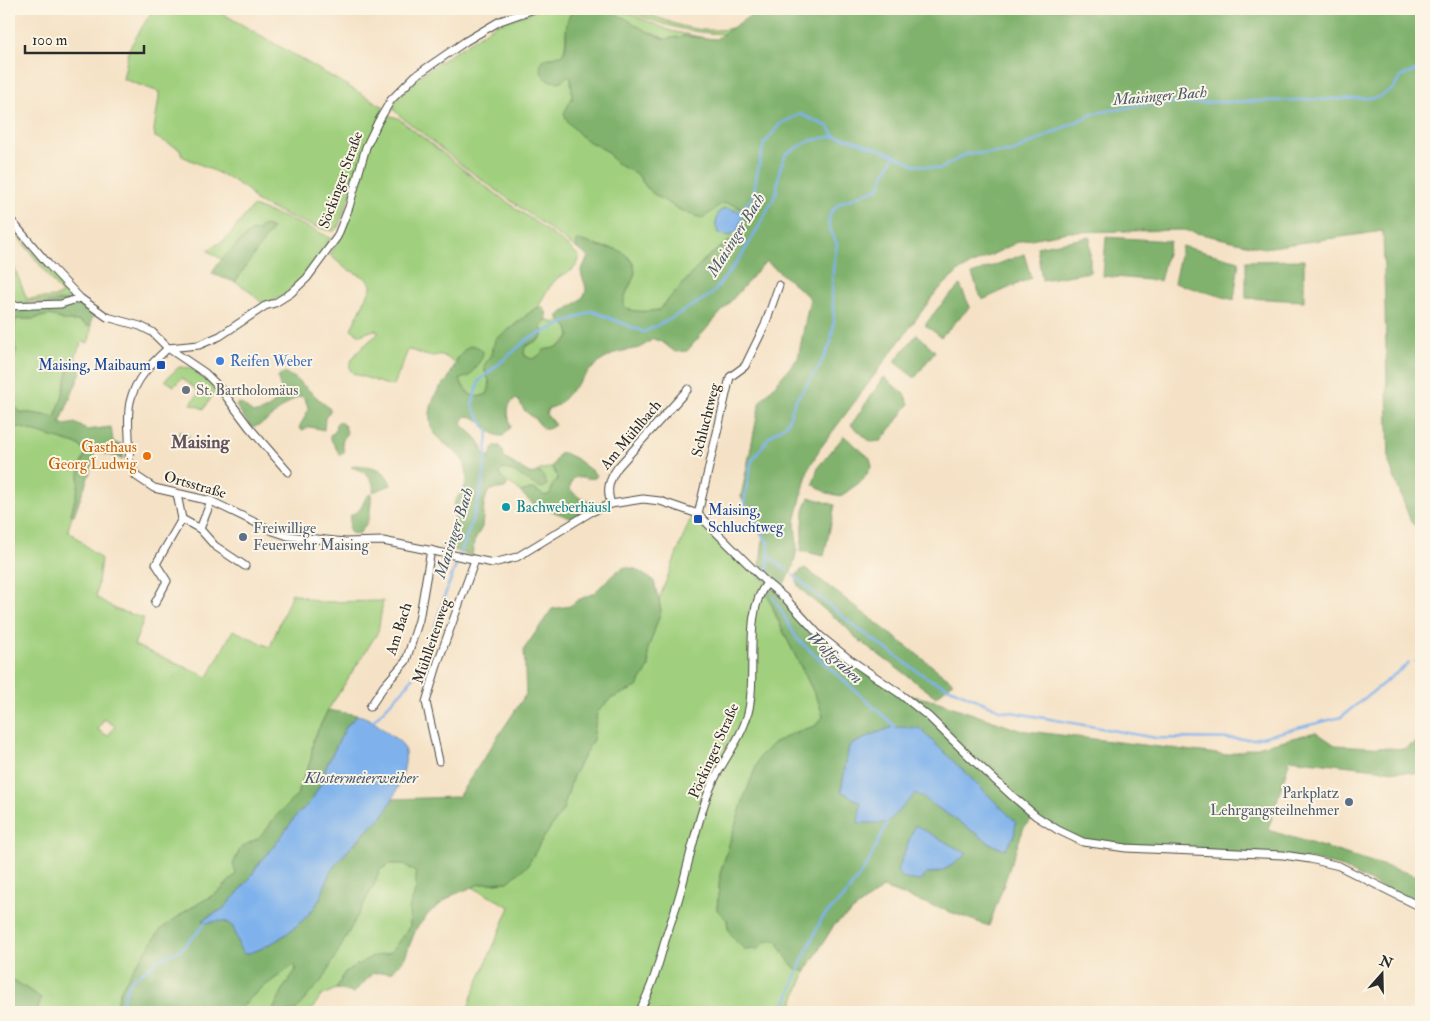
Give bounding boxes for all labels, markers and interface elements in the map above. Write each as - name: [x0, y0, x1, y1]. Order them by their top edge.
- scale bar: [25, 22, 144, 54]
- text: 100 m: [32, 31, 68, 50]
- water label: Maisinger Bach: [1111, 82, 1208, 110]
- street label: Söckinger Straße: [315, 129, 367, 231]
- water label: Maisinger Bach: [702, 190, 769, 281]
- place label: Reifen Weber: [230, 352, 313, 371]
- marker: Reifen Weber: [214, 355, 226, 367]
- place label: Maising, Maibaum: [38, 356, 151, 375]
- marker: Maising, Maibaum: [155, 359, 167, 371]
- place label: St. Bartholomäus: [196, 381, 298, 400]
- street label: Schluchtweg: [688, 381, 724, 459]
- marker: St. Bartholomäus: [180, 384, 192, 396]
- street label: Am Mühlbach: [596, 396, 666, 475]
- district label: Maising: [170, 431, 230, 454]
- place label: Gasthaus Georg Ludwig: [48, 438, 138, 474]
- marker: Gasthaus Georg Ludwig: [141, 450, 153, 462]
- street label: Ortsstraße: [162, 467, 228, 503]
- water label: Maisinger Bach: [430, 485, 478, 582]
- place label: Bachweberhäusl: [516, 498, 611, 517]
- marker: Bachweberhäusl: [500, 501, 512, 513]
- place label: Maising, Schluchtweg: [708, 501, 784, 537]
- marker: Maising, Schluchtweg: [692, 513, 704, 525]
- place label: Freiwillige Feuerwehr Maising: [253, 519, 369, 555]
- marker: Freiwillige Feuerwehr Maising: [237, 531, 249, 543]
- street label: Mühlleitenweg: [408, 595, 456, 686]
- street label: Am Bach: [381, 600, 416, 659]
- water label: Wolfgraben: [803, 628, 867, 688]
- street label: Pöckinger Straße: [685, 700, 743, 802]
- water label: Klostermeierweiher: [303, 768, 419, 788]
- place label: Parkplatz Lehrgangsteilnehmer: [1210, 784, 1339, 820]
- marker: Parkplatz Lehrgangsteilnehmer: [1343, 796, 1355, 808]
- north arrow: [1358, 948, 1408, 998]
- text: N: [1377, 952, 1396, 973]

